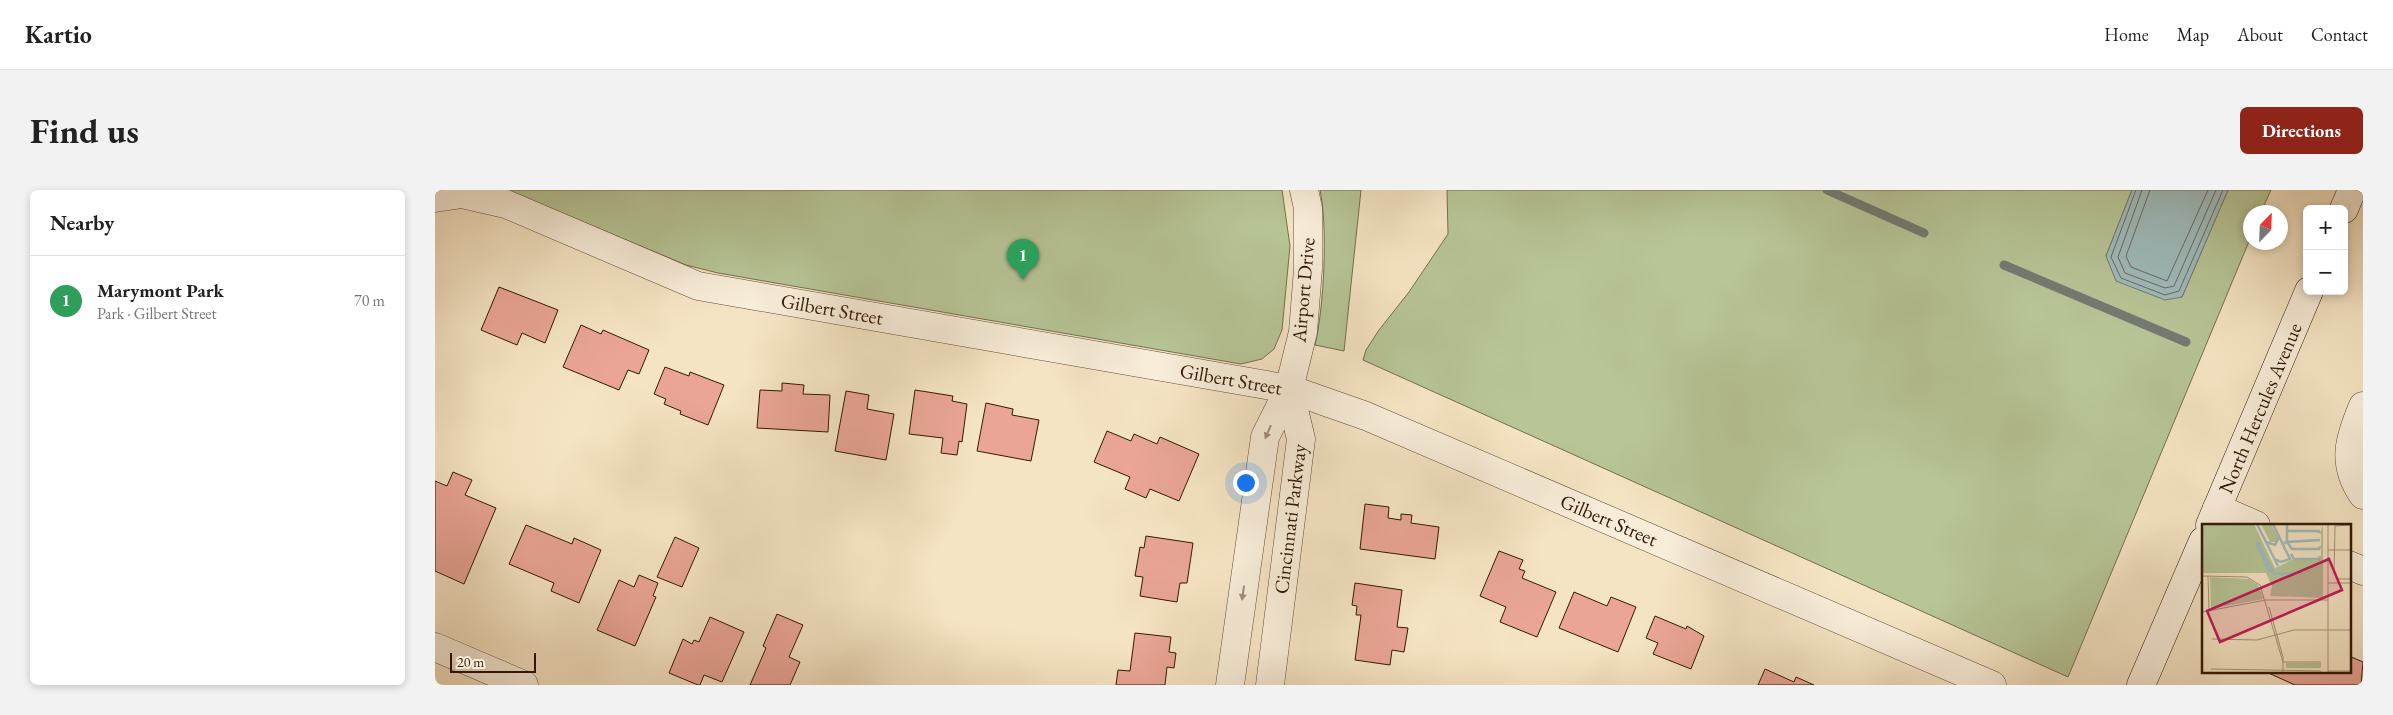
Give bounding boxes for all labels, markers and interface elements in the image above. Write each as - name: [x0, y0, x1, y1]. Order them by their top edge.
- text: Kartio: [25, 19, 92, 50]
- text: Home: [2104, 23, 2149, 46]
- text: Map: [2177, 23, 2209, 46]
- text: About: [2237, 23, 2283, 46]
- text: Contact: [2311, 23, 2368, 46]
- button: Directions: [2240, 107, 2363, 154]
- text: Find us: [30, 108, 139, 153]
- north arrow: [2243, 205, 2288, 250]
- map controls: [2303, 205, 2348, 295]
- button: +: [2303, 205, 2348, 250]
- text: Nearby: [50, 209, 114, 236]
- street label: Airport Drive: [1285, 236, 1321, 345]
- pin: 1: [1007, 239, 1039, 280]
- button: −: [2303, 250, 2348, 295]
- text: Marymont Park: [97, 278, 224, 303]
- street label: Gilbert Street: [779, 287, 886, 331]
- text: 1: [62, 290, 70, 311]
- text: 70 m: [354, 290, 385, 311]
- text: Park · Gilbert Street: [97, 303, 217, 324]
- street label: North Hercules Avenue: [2212, 319, 2308, 497]
- street label: Gilbert Street: [1178, 357, 1285, 401]
- one-way arrow: [1263, 425, 1271, 439]
- street label: Cincinnati Parkway: [1268, 442, 1312, 596]
- your location: [1233, 470, 1259, 496]
- street label: Gilbert Street: [1556, 488, 1662, 552]
- inset map: [2202, 524, 2351, 672]
- one-way arrow: [1239, 585, 1247, 601]
- scale bar: [450, 650, 536, 673]
- text: 20 m: [457, 653, 484, 671]

